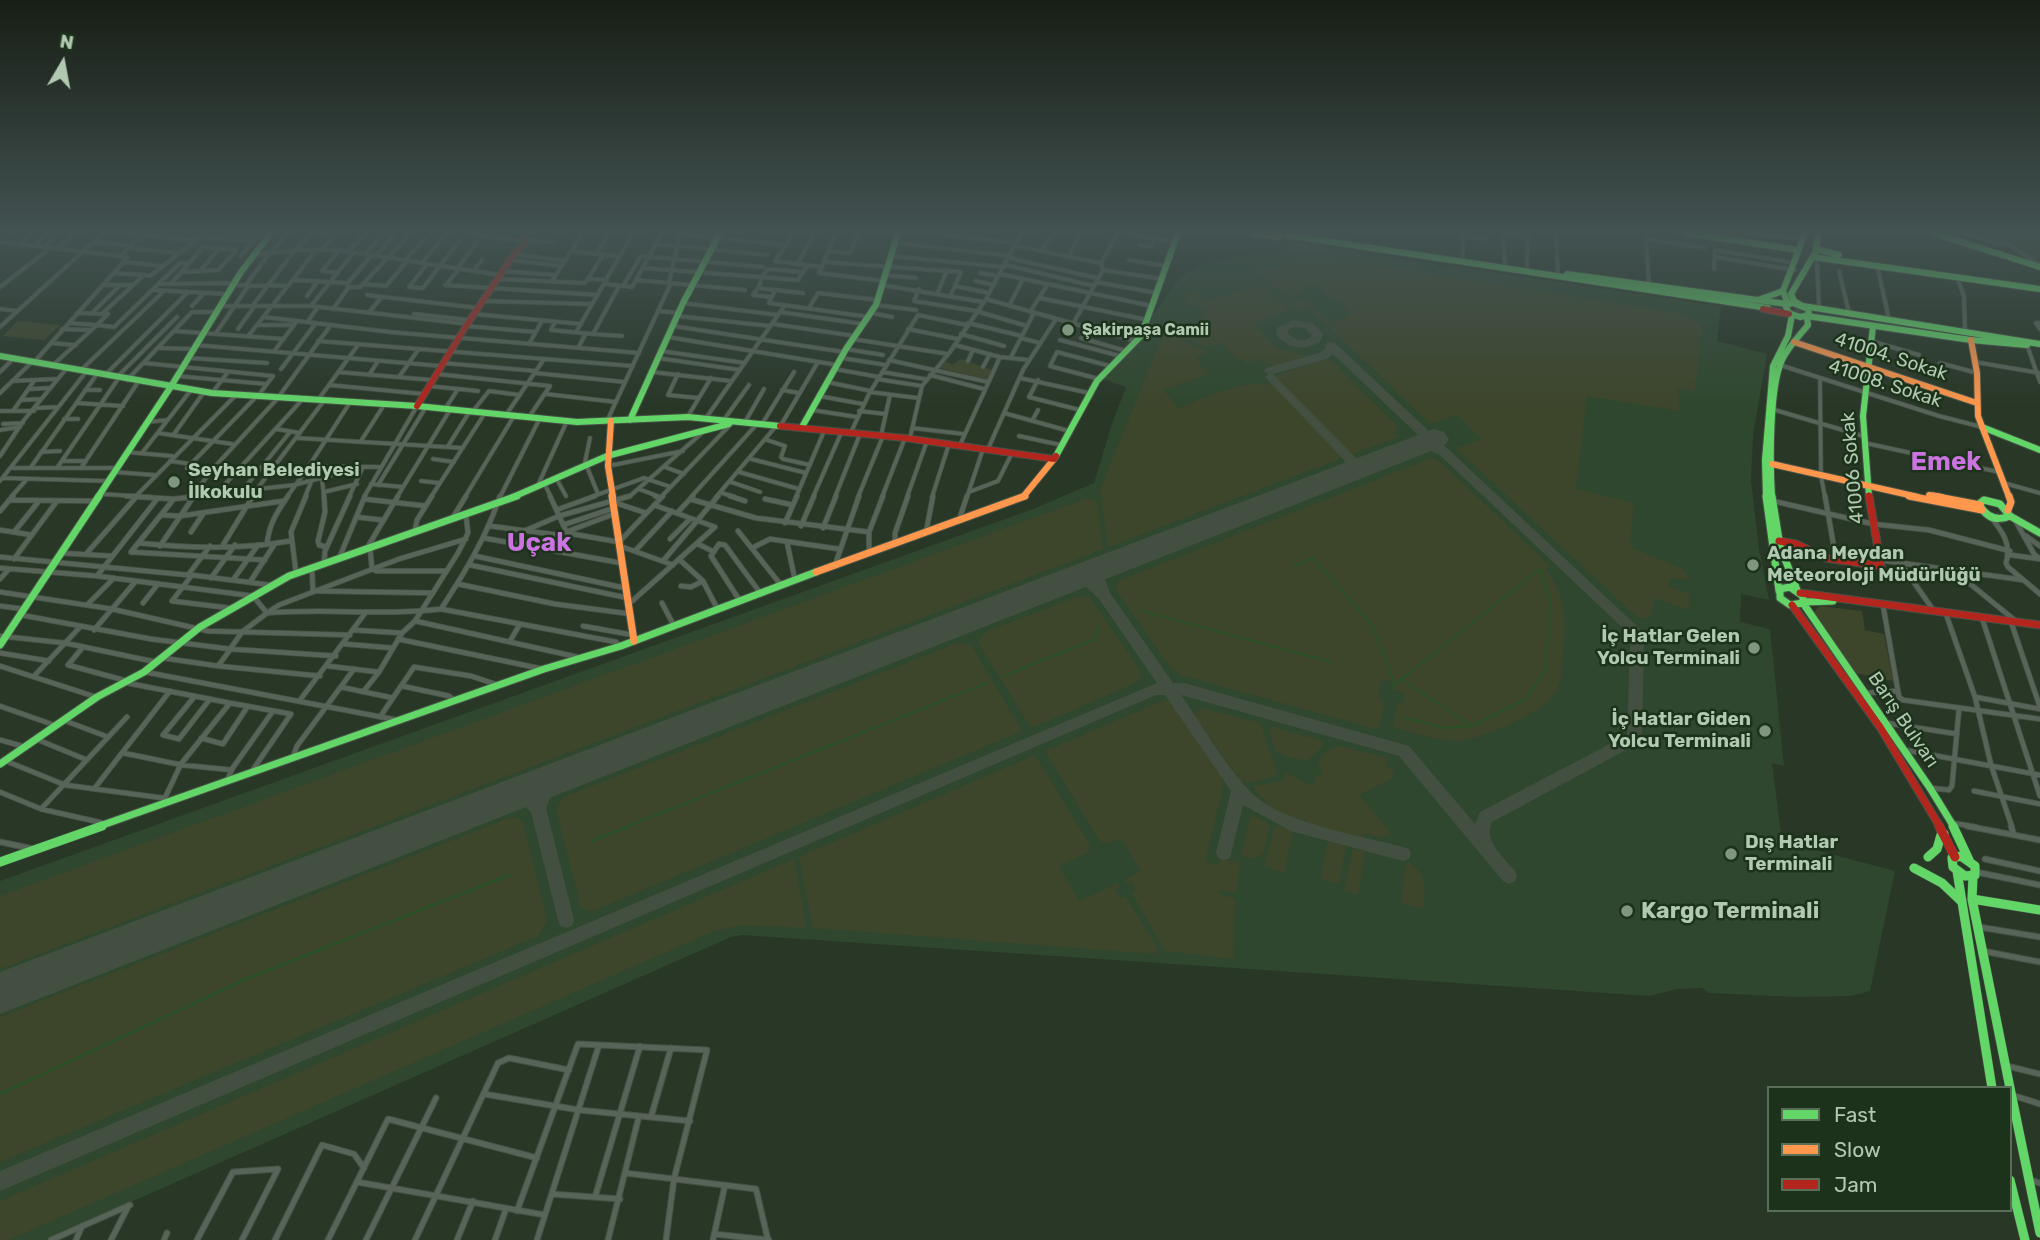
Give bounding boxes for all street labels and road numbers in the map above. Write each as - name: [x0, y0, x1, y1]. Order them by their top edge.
- street label: 41004. Sokak: [1832, 328, 1950, 386]
- street label: 41008. Sokak: [1826, 355, 1944, 413]
- street label: 41006 Sokak: [1837, 411, 1869, 525]
- street label: Barış Bulvarı: [1863, 668, 1943, 772]

